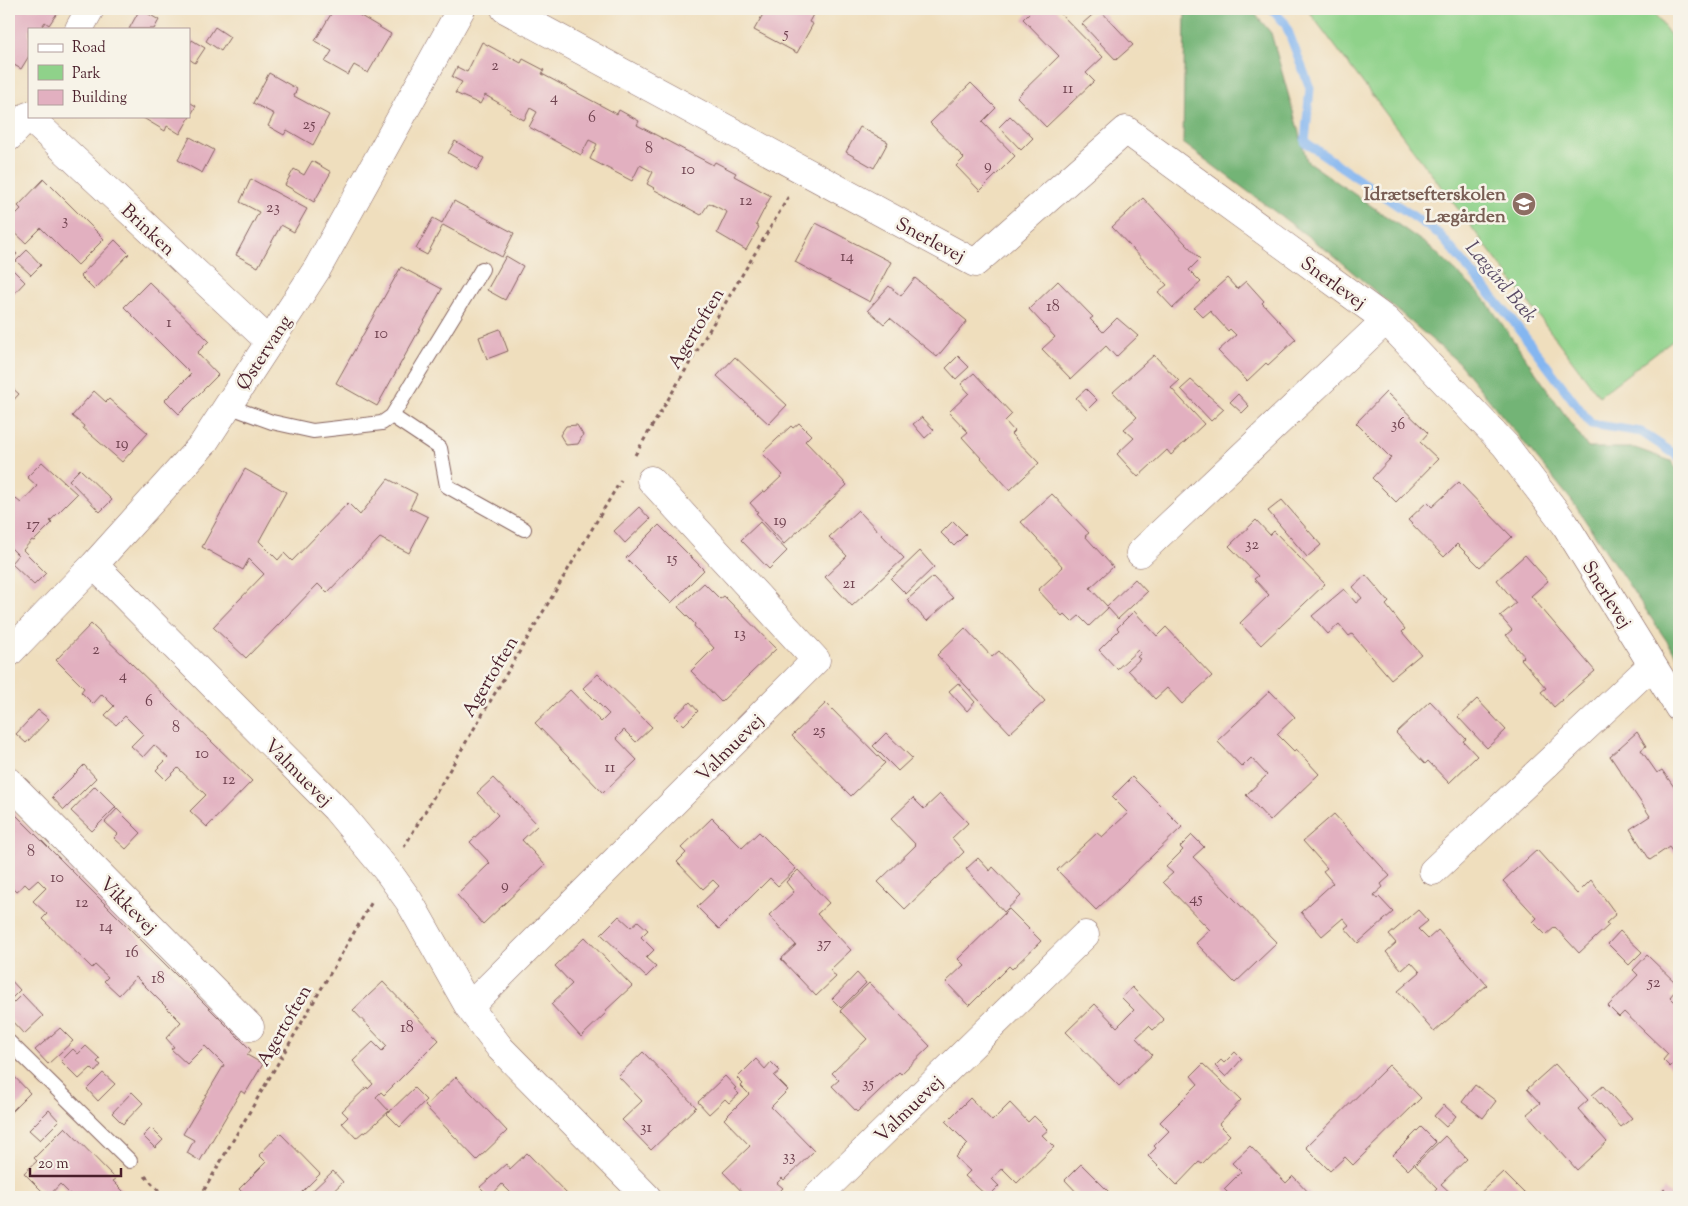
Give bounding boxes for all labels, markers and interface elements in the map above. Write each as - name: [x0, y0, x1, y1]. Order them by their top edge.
- house number: 5: [782, 23, 789, 46]
- legend: [28, 28, 190, 118]
- text: Road: [72, 38, 106, 59]
- house number: 2: [491, 55, 499, 78]
- text: Park: [72, 64, 101, 85]
- house number: 11: [1063, 78, 1074, 101]
- house number: 4: [550, 87, 558, 110]
- text: Building: [72, 88, 127, 109]
- house number: 6: [588, 107, 596, 130]
- house number: 25: [303, 114, 316, 137]
- house number: 8: [645, 138, 653, 161]
- house number: 9: [984, 155, 992, 178]
- house number: 10: [681, 159, 695, 182]
- place label: Idrætsefterskolen Lægården: [1364, 182, 1507, 231]
- house number: 12: [740, 190, 753, 213]
- school or university icon: Idrætsefterskolen Lægården: [1511, 191, 1537, 217]
- house number: 23: [266, 197, 280, 220]
- street label: Brinken: [114, 199, 181, 263]
- house number: 3: [62, 210, 68, 233]
- street label: Snerlevej: [890, 212, 969, 271]
- water label: Lægård Bæk: [1457, 235, 1543, 330]
- house number: 14: [840, 246, 854, 269]
- street label: Snerlevej: [1294, 251, 1371, 317]
- street label: Agertoften: [662, 284, 732, 375]
- house number: 18: [1046, 296, 1060, 319]
- street label: Østervang: [231, 310, 300, 396]
- house number: 1: [166, 312, 172, 335]
- house number: 10: [374, 323, 388, 346]
- house number: 36: [1391, 414, 1405, 437]
- house number: 19: [115, 433, 129, 456]
- house number: 19: [773, 510, 787, 533]
- house number: 17: [26, 514, 40, 537]
- house number: 32: [1245, 534, 1259, 557]
- house number: 15: [667, 548, 678, 571]
- street label: Snerlevej: [1574, 556, 1637, 634]
- house number: 21: [843, 573, 856, 596]
- house number: 13: [734, 623, 746, 646]
- street label: Agertoften: [456, 632, 526, 723]
- house number: 2: [92, 639, 100, 662]
- house number: 4: [119, 665, 127, 688]
- house number: 6: [145, 691, 153, 714]
- street label: Valmuevej: [691, 709, 771, 789]
- house number: 8: [172, 717, 180, 740]
- house number: 25: [813, 720, 826, 743]
- street label: Valmuevej: [257, 734, 337, 814]
- house number: 10: [195, 743, 209, 766]
- house number: 11: [605, 757, 616, 780]
- house number: 12: [223, 769, 236, 792]
- house number: 8: [27, 841, 35, 864]
- house number: 10: [50, 867, 64, 890]
- street label: Vikkevej: [92, 872, 162, 942]
- house number: 9: [501, 875, 509, 898]
- house number: 45: [1189, 888, 1203, 911]
- house number: 12: [76, 892, 89, 915]
- house number: 14: [99, 916, 113, 939]
- house number: 37: [817, 933, 831, 956]
- house number: 16: [125, 942, 139, 965]
- house number: 18: [151, 968, 165, 991]
- house number: 52: [1647, 972, 1661, 995]
- street label: Agertoften: [251, 980, 319, 1072]
- house number: 18: [400, 1017, 414, 1040]
- street label: Valmuevej: [869, 1070, 950, 1150]
- house number: 35: [862, 1073, 874, 1096]
- house number: 31: [640, 1117, 653, 1140]
- scale bar: [30, 1146, 121, 1178]
- house number: 33: [783, 1146, 795, 1169]
- text: 20 m: [38, 1154, 69, 1175]

